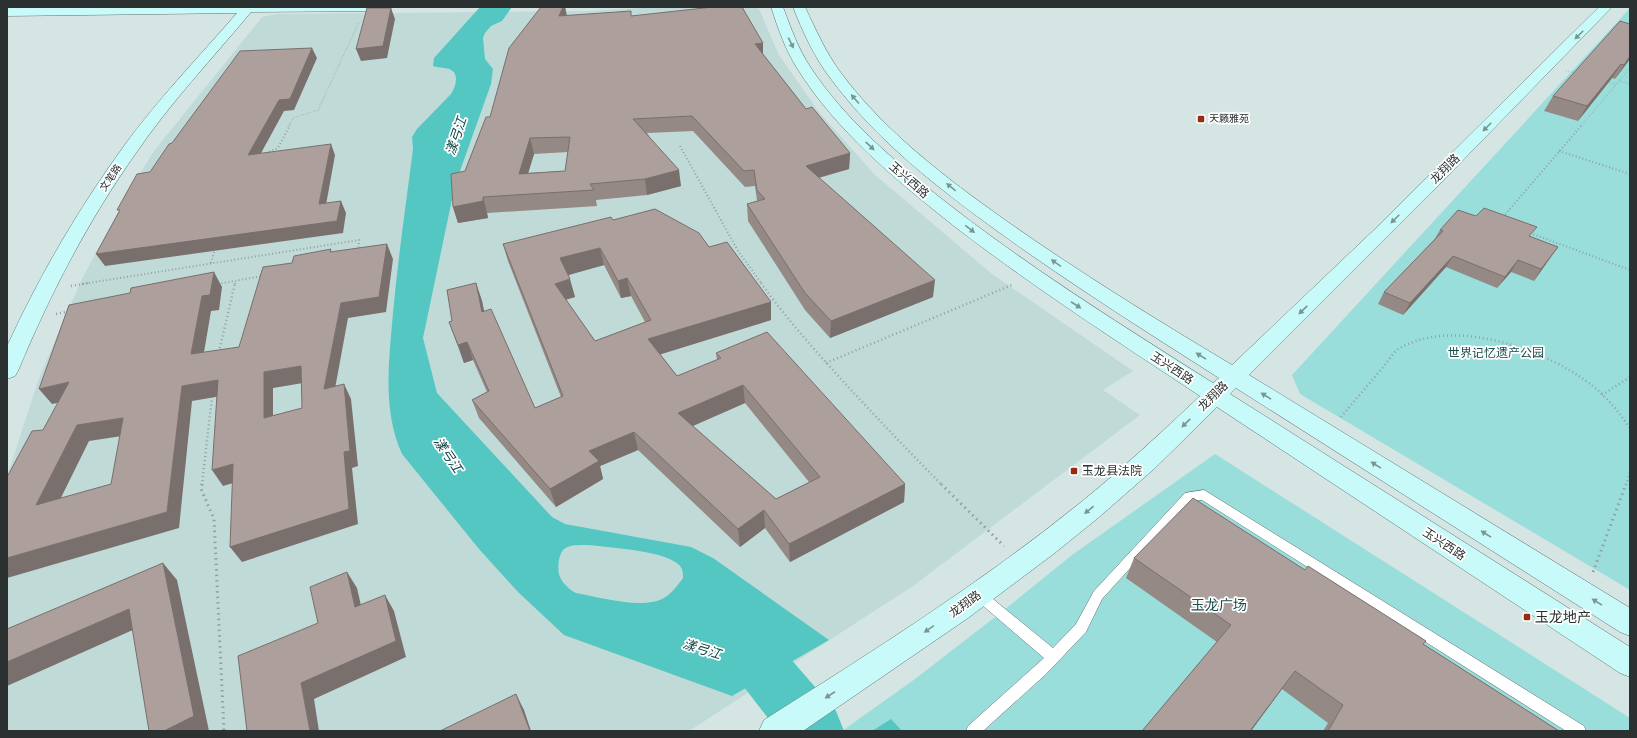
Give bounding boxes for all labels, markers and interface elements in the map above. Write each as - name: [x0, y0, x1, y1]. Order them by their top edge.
- one-way arrow: [1574, 30, 1584, 40]
- one-way arrow: [788, 38, 794, 49]
- one-way arrow: [850, 94, 859, 105]
- water label: 漾弓江: [443, 113, 470, 157]
- place label: 天籁雅苑: [1209, 113, 1249, 125]
- marker: 天籁雅苑: [1196, 114, 1206, 124]
- one-way arrow: [1482, 122, 1492, 132]
- one-way arrow: [865, 141, 875, 150]
- street label: 龙翔路: [1427, 151, 1463, 187]
- street label: 玉兴西路: [886, 159, 932, 201]
- street label: 文笔路: [98, 162, 124, 194]
- one-way arrow: [945, 182, 956, 191]
- one-way arrow: [1390, 214, 1400, 224]
- one-way arrow: [964, 225, 975, 234]
- one-way arrow: [1051, 259, 1061, 267]
- one-way arrow: [1070, 301, 1081, 309]
- one-way arrow: [1298, 306, 1308, 315]
- park label: 世界记忆遗产公园: [1448, 346, 1544, 360]
- street label: 玉兴西路: [1148, 349, 1196, 387]
- one-way arrow: [1195, 352, 1207, 359]
- street label: 龙翔路: [1195, 378, 1231, 414]
- one-way arrow: [1261, 392, 1271, 400]
- one-way arrow: [1181, 418, 1191, 428]
- water label: 漾弓江: [431, 435, 466, 477]
- one-way arrow: [1371, 461, 1381, 469]
- place label: 玉龙县法院: [1082, 464, 1142, 478]
- marker: 玉龙县法院: [1069, 466, 1079, 476]
- one-way arrow: [1084, 505, 1095, 514]
- street label: 玉兴西路: [1420, 525, 1468, 563]
- one-way arrow: [1480, 530, 1492, 537]
- street label: 龙翔路: [946, 588, 984, 620]
- park label: 玉龙广场: [1191, 597, 1247, 614]
- one-way arrow: [1592, 598, 1602, 606]
- place label: 玉龙地产: [1535, 609, 1591, 626]
- marker: 玉龙地产: [1522, 612, 1532, 622]
- one-way arrow: [924, 625, 934, 633]
- water label: 漾弓江: [681, 636, 725, 662]
- one-way arrow: [825, 692, 836, 699]

